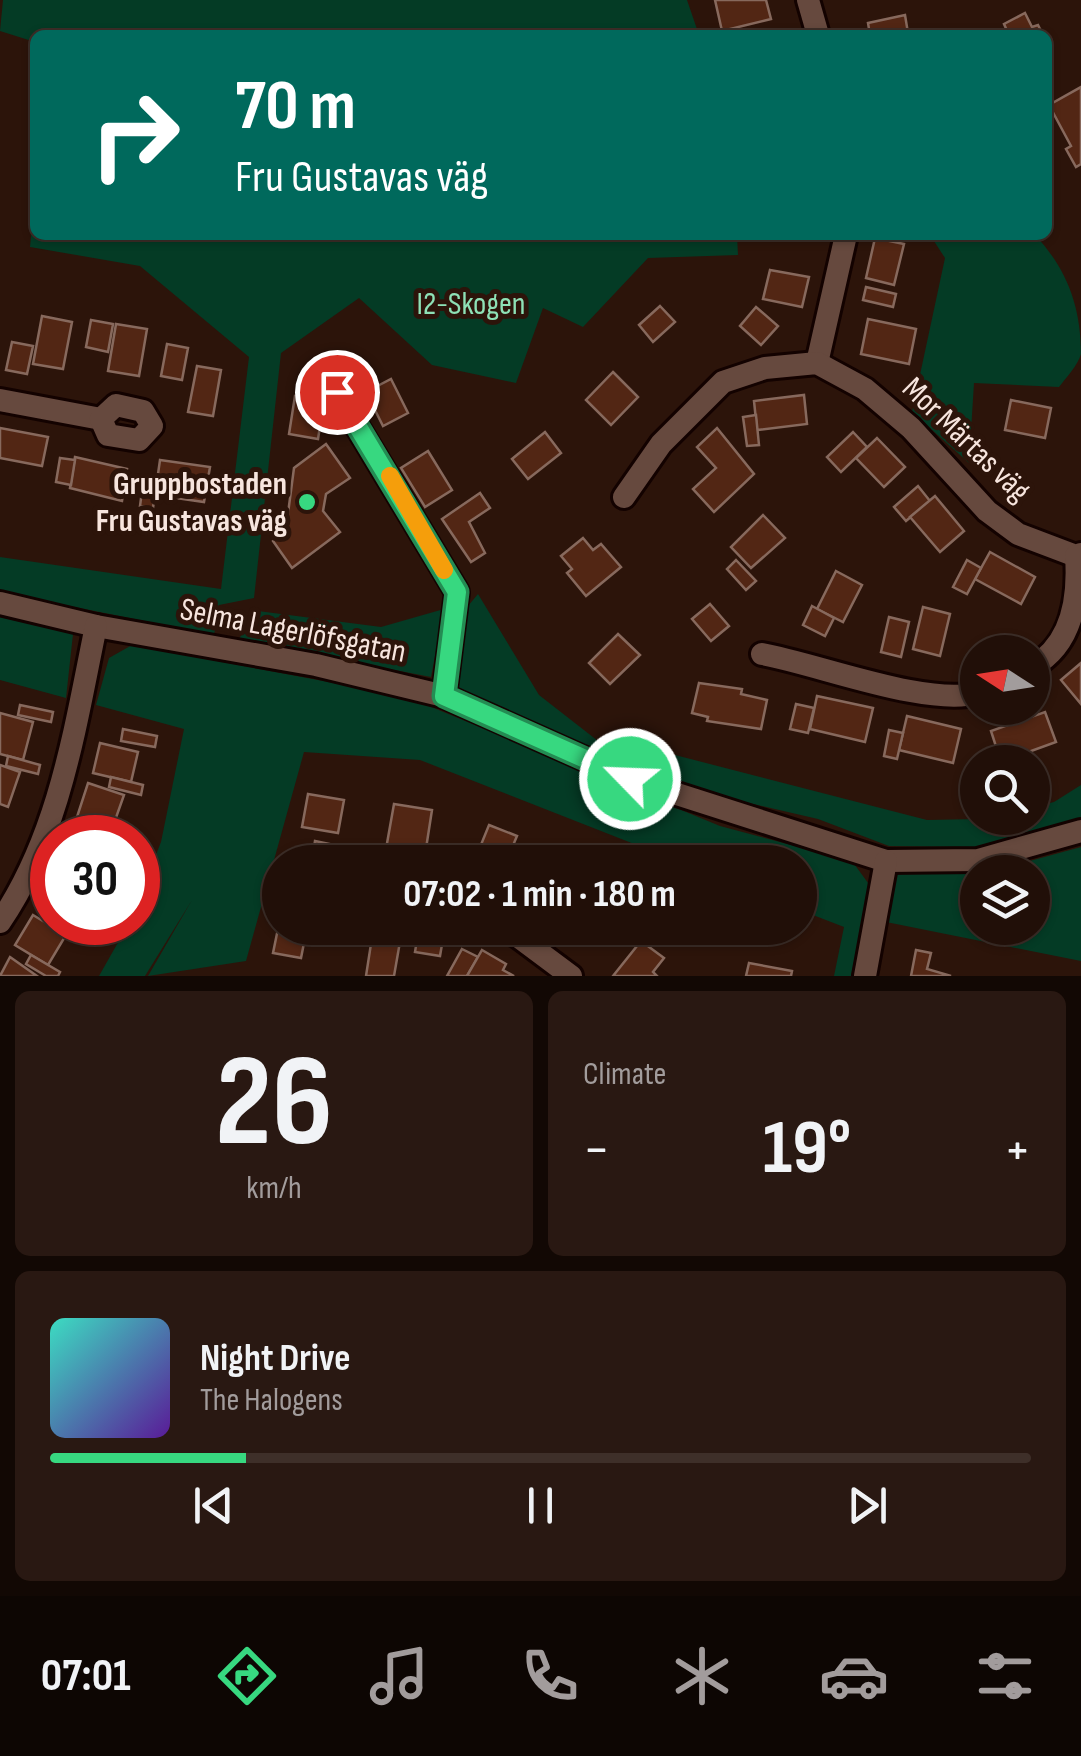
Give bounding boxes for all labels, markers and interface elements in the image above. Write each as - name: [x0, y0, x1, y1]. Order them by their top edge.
- text: 70 m: [235, 65, 356, 149]
- icon: right: [70, 70, 200, 200]
- text: Fru Gustavas väg: [235, 150, 488, 205]
- park label: I2-Skogen: [417, 285, 525, 324]
- pin: [295, 350, 380, 435]
- icon: arrive: [310, 365, 365, 420]
- street label: Mor Märtas väg: [894, 369, 1038, 511]
- place label: Gruppbostaden Fru Gustavas väg: [96, 465, 287, 541]
- marker: Gruppbostaden Fru Gustavas väg: [296, 491, 318, 513]
- street label: Selma Lagerlöfsgatan: [177, 590, 409, 672]
- north arrow: [960, 635, 1050, 725]
- map controls: [960, 635, 1050, 945]
- position arrow: [578, 727, 682, 831]
- button: search: [960, 745, 1050, 835]
- speed limit sign: 30: [30, 815, 160, 945]
- button: layers: [960, 855, 1050, 945]
- text: 07:02 · 1 min · 180 m: [403, 872, 676, 917]
- text: 26: [215, 1026, 333, 1182]
- text: Climate: [583, 1055, 666, 1094]
- text: 19°: [763, 1104, 851, 1195]
- text: −: [583, 1117, 610, 1184]
- text: +: [1004, 1117, 1031, 1184]
- text: km/h: [246, 1169, 302, 1208]
- text: Night Drive: [200, 1336, 351, 1381]
- text: The Halogens: [200, 1381, 343, 1420]
- icon: previous: [186, 1478, 241, 1533]
- icon: pause: [513, 1478, 568, 1533]
- icon: next: [840, 1478, 895, 1533]
- icon: directions: [212, 1641, 282, 1711]
- icon: music: [364, 1641, 434, 1711]
- icon: phone: [515, 1641, 585, 1711]
- icon: climate: [667, 1641, 737, 1711]
- icon: car: [819, 1641, 889, 1711]
- icon: filters: [970, 1641, 1040, 1711]
- text: 07:01: [41, 1649, 131, 1704]

